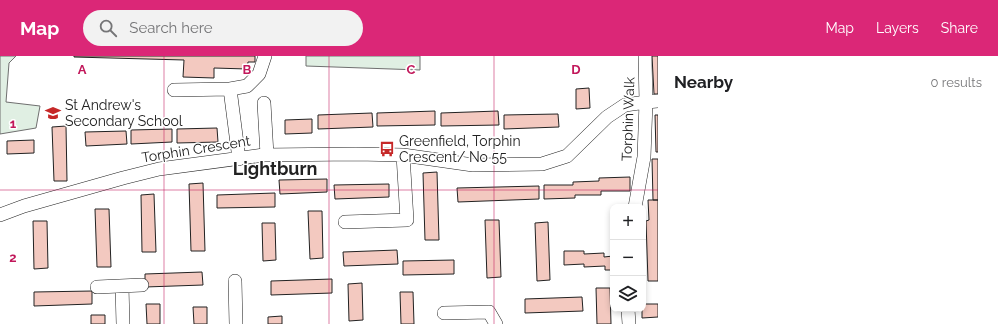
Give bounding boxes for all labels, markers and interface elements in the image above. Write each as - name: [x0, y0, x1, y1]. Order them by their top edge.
- search box: [83, 10, 363, 46]
- text: Map: [20, 17, 59, 39]
- icon: search: [97, 17, 119, 39]
- text: Search here: [129, 19, 213, 37]
- text: Map: [826, 20, 854, 36]
- text: Layers: [876, 20, 919, 36]
- text: Share: [941, 20, 978, 36]
- text: A: [78, 62, 87, 77]
- text: B: [243, 62, 252, 77]
- text: C: [407, 62, 416, 77]
- text: D: [571, 62, 581, 77]
- text: Nearby: [674, 72, 733, 92]
- text: 0 results: [931, 75, 982, 90]
- street label: Torphin Walk: [619, 76, 637, 161]
- place label: St Andrew's Secondary School: [65, 97, 183, 129]
- school or university icon: St Andrew's Secondary School: [44, 104, 62, 122]
- text: 1: [10, 116, 17, 131]
- street label: Torphin Crescent: [141, 132, 252, 165]
- place label: Greenfield, Torphin Crescent/ No 55: [399, 133, 521, 165]
- bus stop icon: Greenfield, Torphin Crescent/ No 55: [378, 140, 396, 158]
- district label: Lightburn: [233, 158, 317, 179]
- map controls: [610, 204, 646, 312]
- button: +: [610, 204, 646, 240]
- button: −: [610, 240, 646, 276]
- text: 2: [9, 250, 17, 265]
- button: layers: [610, 276, 646, 312]

